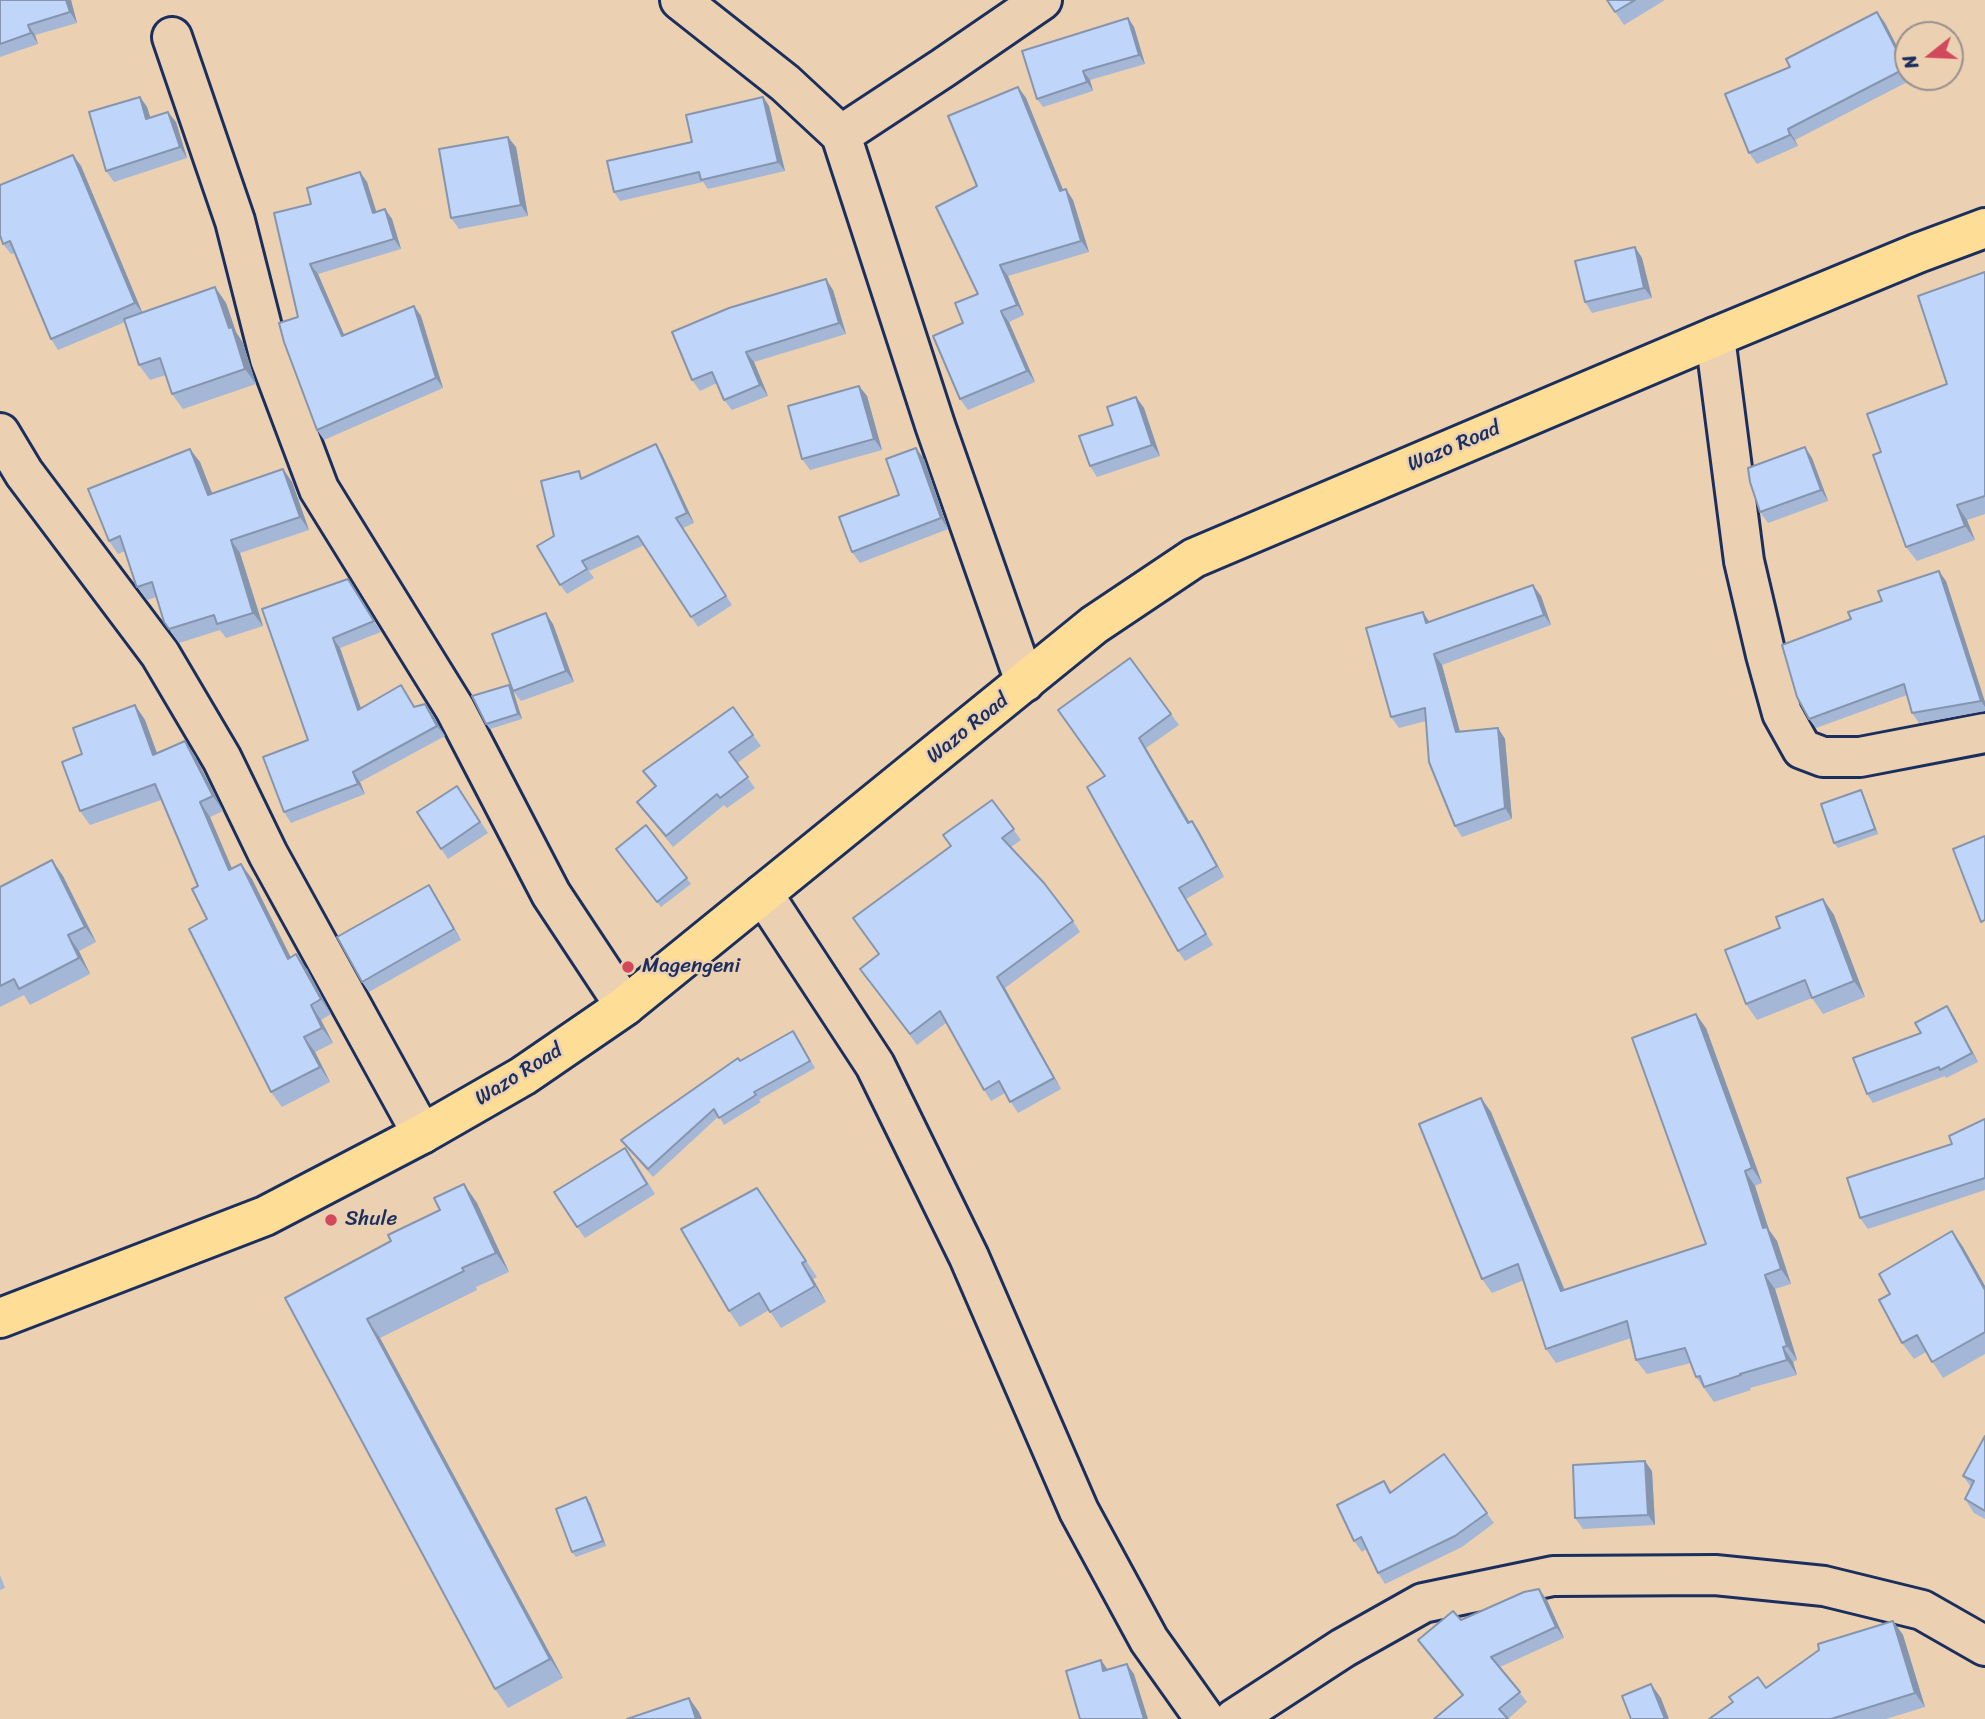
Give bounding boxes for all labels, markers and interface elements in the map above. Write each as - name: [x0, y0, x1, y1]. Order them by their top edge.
- north arrow: [1894, 21, 1964, 91]
- text: N: [1893, 51, 1928, 73]
- street label: Wazo Road: [1404, 416, 1504, 478]
- street label: Wazo Road: [922, 688, 1014, 770]
- place label: Magengeni: [642, 954, 740, 980]
- marker: Magengeni: [620, 959, 636, 975]
- street label: Wazo Road: [471, 1038, 567, 1112]
- place label: Shule: [345, 1207, 397, 1233]
- marker: Shule: [323, 1212, 339, 1228]

